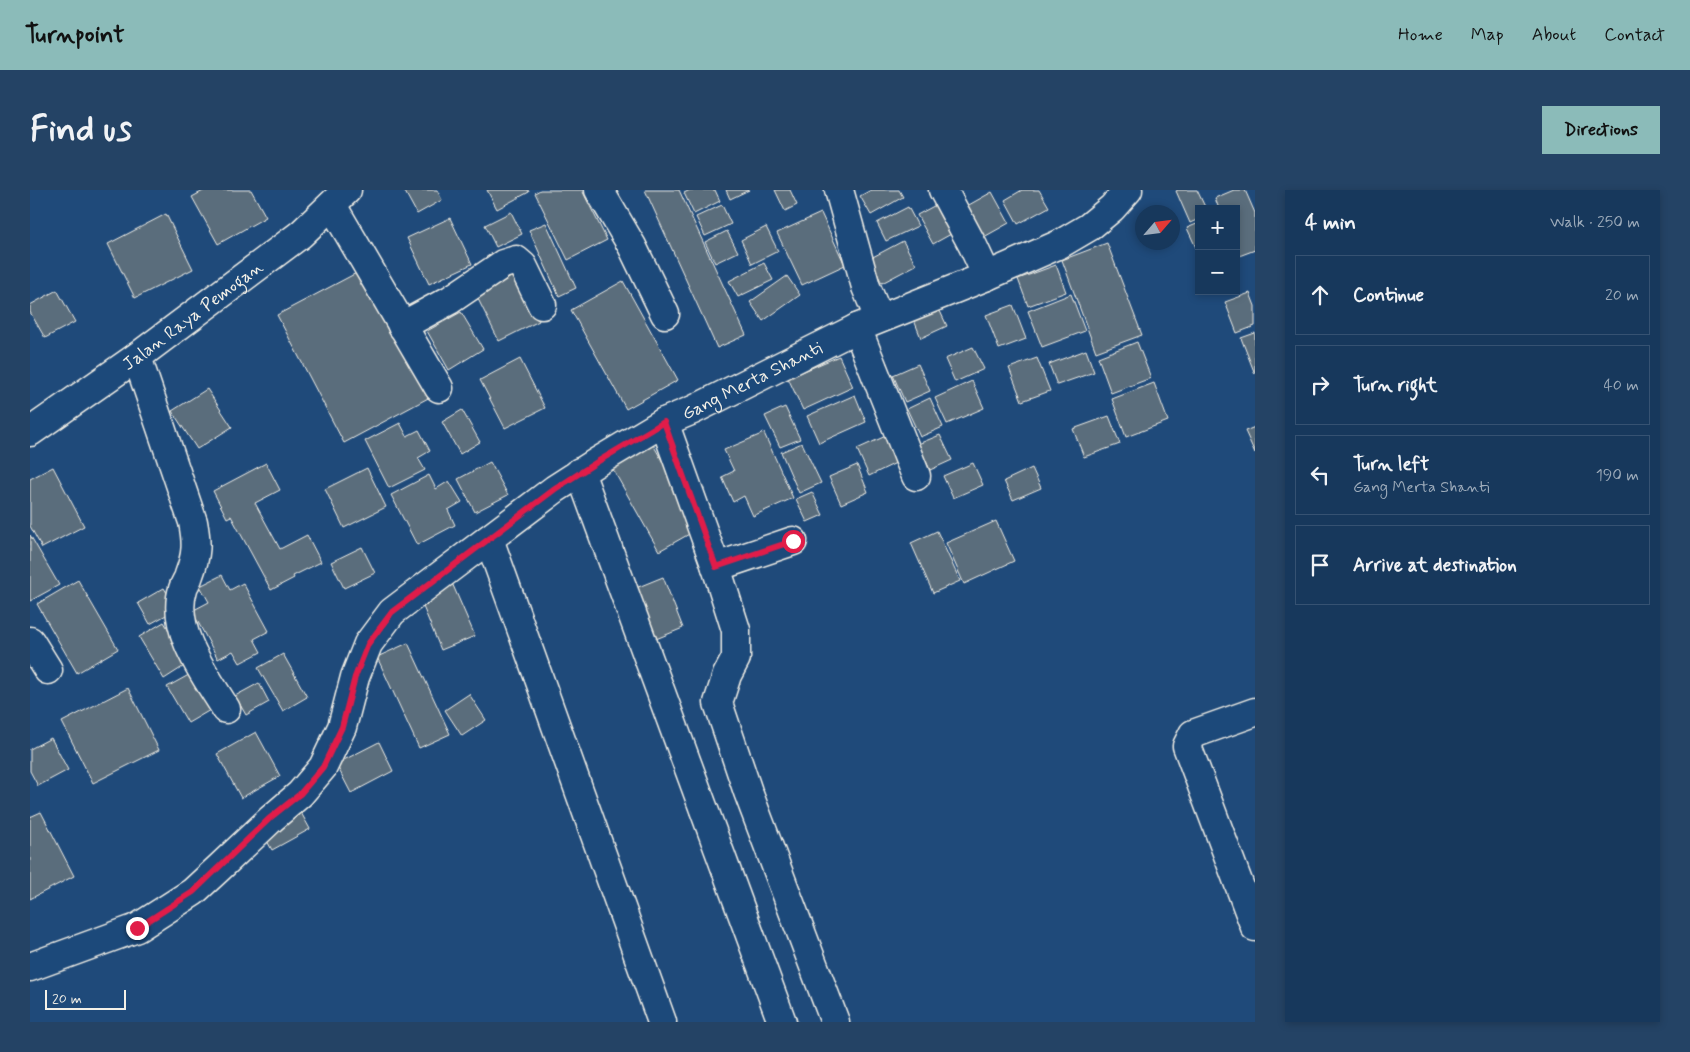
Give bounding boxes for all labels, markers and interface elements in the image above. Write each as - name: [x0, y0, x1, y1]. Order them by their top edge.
- text: Turnpoint: [25, 20, 125, 51]
- text: Home: [1398, 23, 1443, 47]
- text: Map: [1471, 23, 1504, 47]
- text: About: [1532, 23, 1576, 47]
- text: Contact: [1604, 23, 1665, 47]
- button: Directions: [1542, 106, 1660, 154]
- text: Find us: [30, 107, 132, 153]
- north arrow: [1135, 205, 1180, 250]
- map controls: [1195, 205, 1240, 295]
- button: +: [1195, 205, 1240, 250]
- text: 4 min: [1305, 209, 1356, 237]
- text: Walk · 250 m: [1550, 212, 1640, 233]
- button: −: [1195, 250, 1240, 295]
- street label: Jalan Raya Pemogan: [118, 256, 268, 376]
- icon: ahead: [1306, 281, 1334, 309]
- text: Continue: [1353, 283, 1424, 308]
- text: 20 m: [1605, 285, 1639, 306]
- street label: Gang Merta Shanti: [679, 336, 827, 426]
- icon: right: [1306, 371, 1334, 399]
- text: Turn right: [1353, 373, 1437, 398]
- text: 40 m: [1603, 375, 1639, 396]
- text: Turn left: [1353, 452, 1429, 477]
- icon: left: [1306, 461, 1334, 489]
- text: 190 m: [1596, 465, 1639, 486]
- text: Gang Merta Shanti: [1353, 477, 1490, 498]
- route start: [782, 530, 805, 553]
- icon: arrive: [1306, 551, 1334, 579]
- text: Arrive at destination: [1353, 553, 1517, 578]
- route end: [126, 917, 149, 940]
- scale bar: [45, 987, 126, 1010]
- text: 20 m: [52, 990, 82, 1008]

